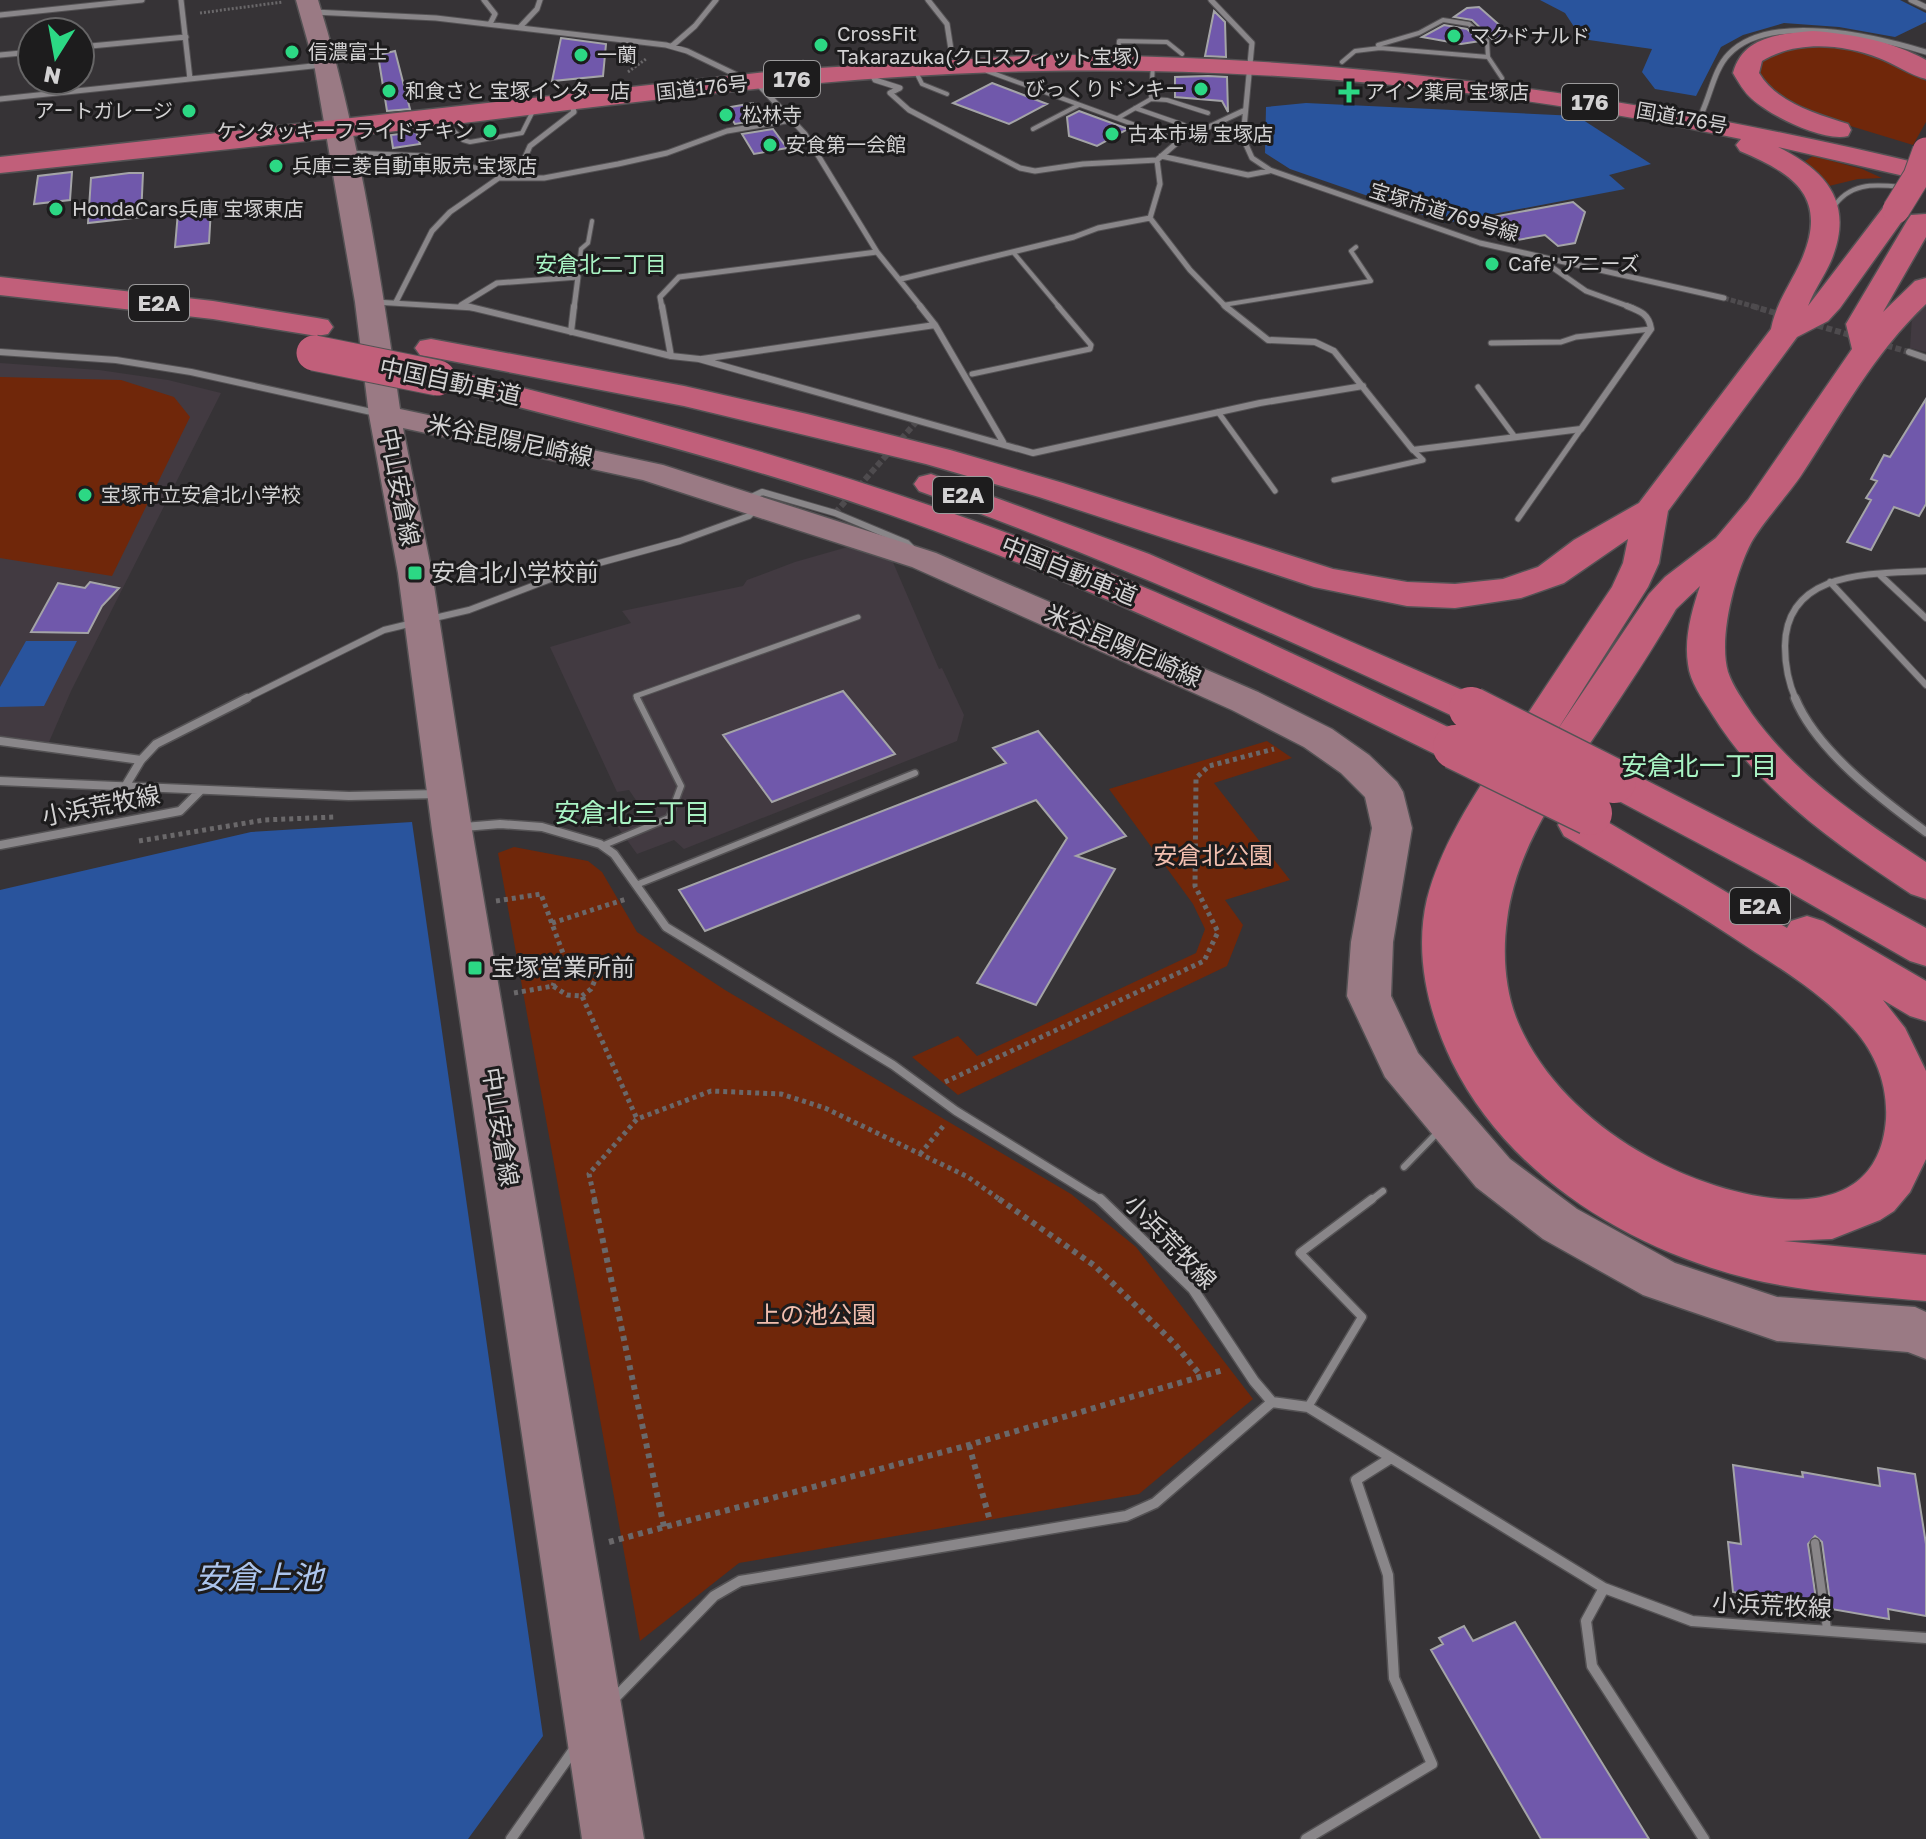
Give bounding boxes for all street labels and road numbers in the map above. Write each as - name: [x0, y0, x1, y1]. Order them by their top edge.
- road number: 176: [764, 61, 820, 97]
- street label: 国道176号: [655, 70, 749, 104]
- road number: 176: [1562, 84, 1618, 120]
- street label: 国道176号: [1635, 97, 1730, 137]
- street label: 宝塚市道769号線: [1367, 177, 1522, 245]
- road number: E2A: [129, 285, 189, 321]
- street label: 中国自動車道: [377, 351, 524, 410]
- street label: 米谷昆陽尼崎線: [425, 408, 595, 471]
- street label: 中山安倉線: [375, 425, 426, 548]
- road number: E2A: [933, 477, 993, 513]
- street label: 中国自動車道: [997, 529, 1142, 610]
- street label: 米谷昆陽尼崎線: [1041, 597, 1206, 692]
- street label: 小浜荒牧線: [39, 779, 162, 830]
- road number: E2A: [1730, 888, 1790, 924]
- street label: 中山安倉線: [478, 1065, 525, 1188]
- street label: 小浜荒牧線: [1119, 1188, 1223, 1294]
- street label: 小浜荒牧線: [1711, 1587, 1833, 1622]

